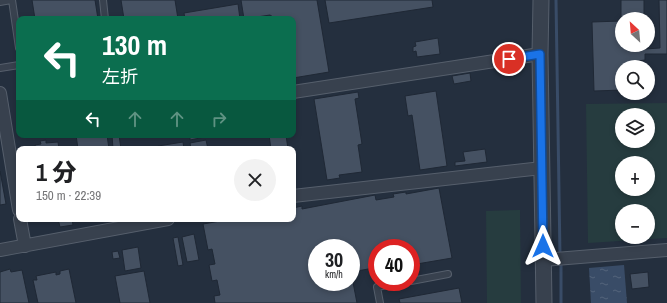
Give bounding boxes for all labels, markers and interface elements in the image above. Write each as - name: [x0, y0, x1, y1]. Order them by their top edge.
- north arrow: [615, 12, 655, 52]
- map controls: [615, 12, 655, 244]
- text: 130 m: [102, 26, 167, 64]
- icon: left: [36, 32, 88, 84]
- pin: [492, 42, 526, 76]
- icon: arrive: [498, 48, 520, 70]
- button: search: [615, 60, 655, 100]
- text: 左折: [102, 64, 138, 89]
- icon: left: [82, 108, 104, 130]
- icon: ahead: [124, 108, 146, 130]
- icon: ahead: [166, 108, 188, 130]
- icon: right: [208, 108, 230, 130]
- button: layers: [615, 108, 655, 148]
- text: 1 分: [36, 156, 76, 188]
- button: +: [615, 156, 655, 196]
- button: close: [234, 159, 276, 201]
- text: 150 m · 22:39: [36, 187, 101, 204]
- button: −: [615, 204, 655, 244]
- position arrow: [522, 225, 564, 267]
- speed limit sign: 40: [368, 239, 420, 291]
- text: 30: [325, 246, 343, 273]
- text: km/h: [325, 268, 343, 281]

